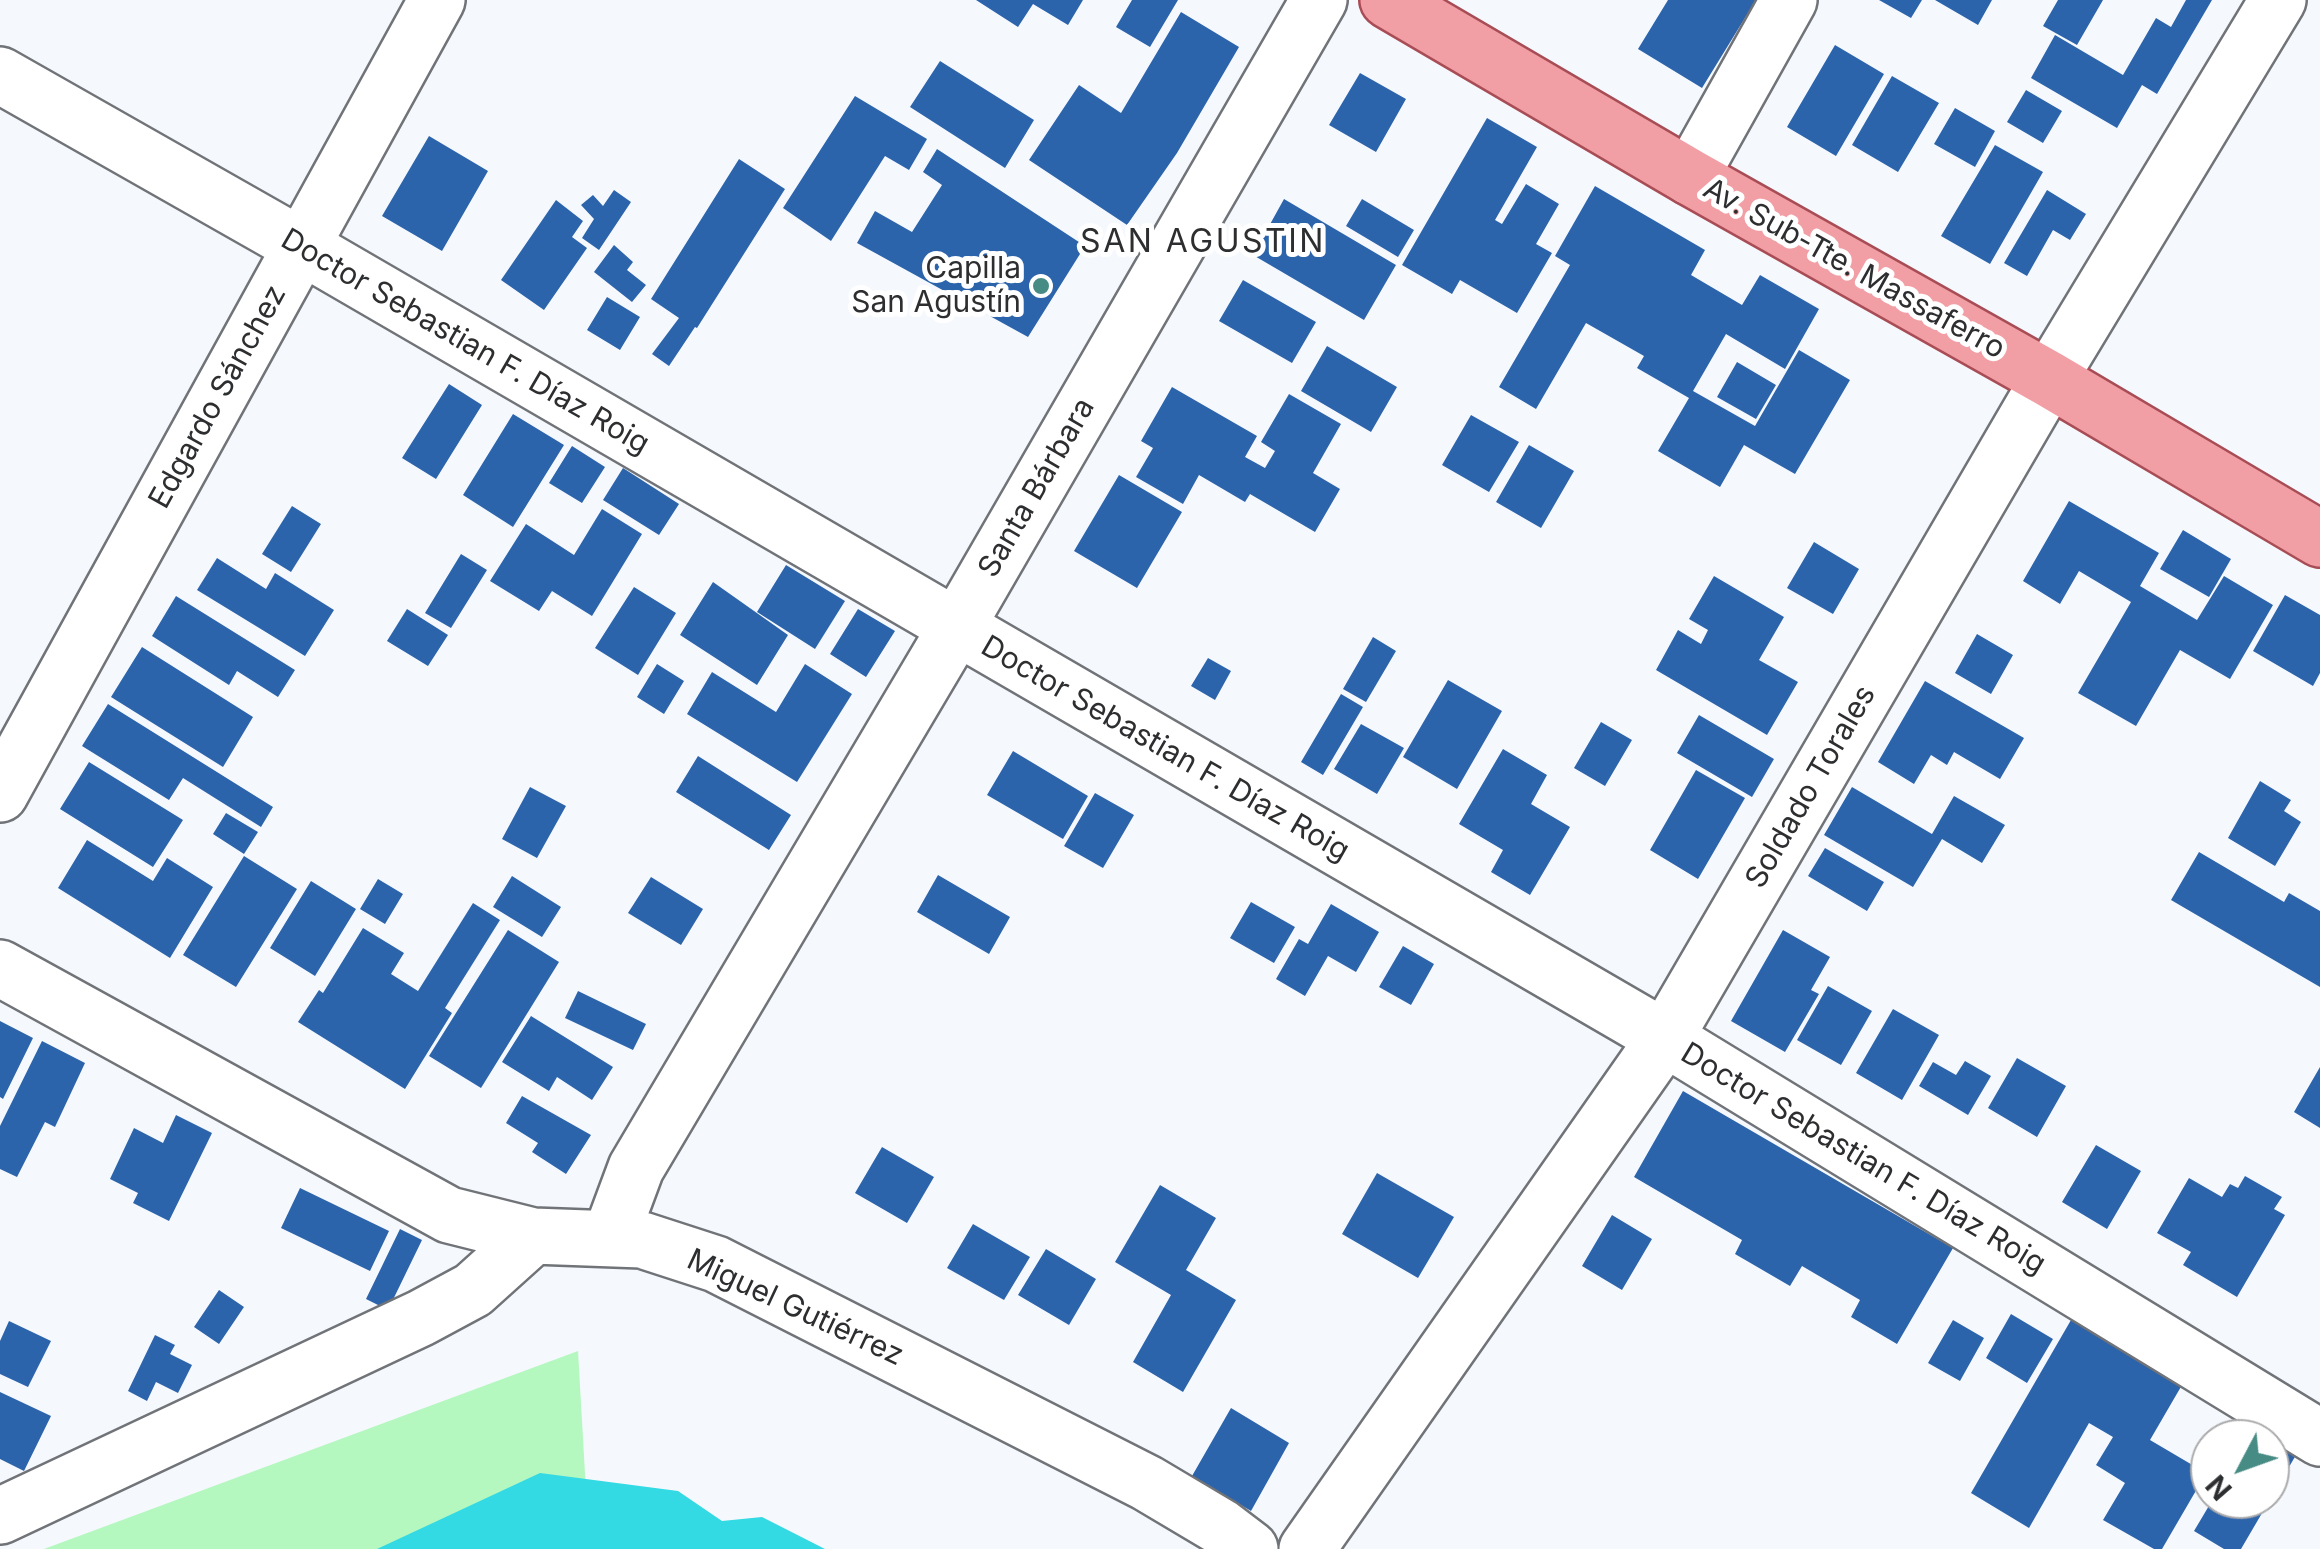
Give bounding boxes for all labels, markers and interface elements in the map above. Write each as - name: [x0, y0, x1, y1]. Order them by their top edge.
- street label: Av. Sub-Tte. Massaferro: [1697, 171, 2011, 367]
- street label: Doctor Sebastian F. Díaz Roig: [274, 222, 656, 462]
- district label: SAN AGUSTIN: [1080, 223, 1326, 261]
- place label: Capilla San Agustín: [851, 251, 1021, 322]
- marker: Capilla San Agustín: [1030, 275, 1052, 297]
- street label: Edgardo Sánchez: [142, 279, 294, 515]
- street label: Santa Bárbara: [971, 392, 1103, 584]
- street label: Doctor Sebastian F. Díaz Roig: [974, 629, 1356, 869]
- street label: Soldado Torales: [1738, 679, 1884, 895]
- street label: Doctor Sebastian F. Díaz Roig: [1674, 1036, 2052, 1282]
- street label: Miguel Gutiérrez: [681, 1242, 909, 1374]
- north arrow: [2190, 1419, 2290, 1519]
- text: N: [2199, 1468, 2239, 1507]

